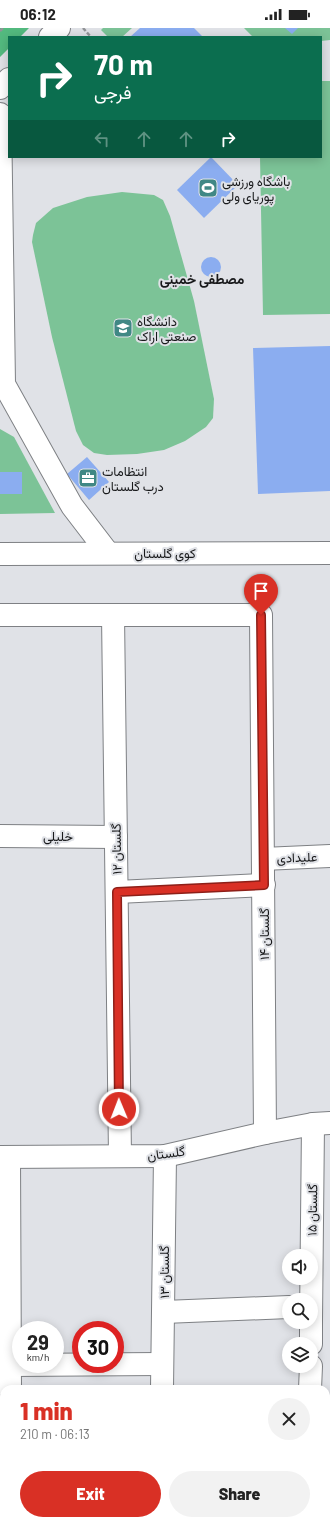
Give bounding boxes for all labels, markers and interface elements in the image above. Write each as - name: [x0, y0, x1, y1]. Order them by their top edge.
- text: 06:12: [20, 5, 56, 23]
- text: 70 m: [94, 47, 153, 81]
- icon: right: [28, 52, 80, 104]
- text: فرجی: [94, 81, 132, 103]
- icon: left: [91, 128, 113, 150]
- icon: ahead: [133, 128, 155, 150]
- icon: ahead: [175, 128, 197, 150]
- icon: right: [217, 128, 239, 150]
- place label: باشگاه ورزشی پوریای ولی: [222, 173, 291, 206]
- sports icon: باشگاه ورزشی پوریای ولی: [197, 177, 219, 199]
- district label: مصطفی خمینی: [160, 270, 245, 288]
- place label: دانشگاه صنعتی اراک: [137, 313, 196, 345]
- school or university icon: دانشگاه صنعتی اراک: [112, 317, 134, 339]
- place label: انتظامات درب گلستان: [102, 463, 164, 495]
- office icon: انتظامات درب گلستان: [77, 467, 99, 489]
- street label: کوی گلستان: [134, 545, 196, 562]
- pin: [244, 574, 278, 615]
- icon: arrive: [250, 580, 272, 602]
- street label: گلستان ۱۲: [108, 823, 125, 875]
- street label: خلیلی: [43, 828, 73, 845]
- street label: علیدادی: [276, 848, 318, 867]
- street label: گلستان ۱۴: [256, 908, 273, 960]
- position arrow: [98, 1088, 140, 1130]
- street label: گلستان: [146, 1143, 186, 1164]
- street label: گلستان ۱۵: [304, 1184, 321, 1236]
- street label: گلستان ۱۳: [156, 1245, 173, 1298]
- map controls: [282, 1249, 318, 1373]
- button: sound: [282, 1249, 318, 1285]
- button: search: [282, 1293, 318, 1329]
- speed limit sign: 30: [72, 1321, 124, 1373]
- text: 29: [27, 1330, 49, 1354]
- button: layers: [282, 1337, 318, 1373]
- text: km/h: [27, 1351, 49, 1363]
- text: 1 min: [20, 1396, 73, 1425]
- button: close: [268, 1398, 310, 1440]
- text: 210 m · 06:13: [20, 1426, 90, 1442]
- button: Exit: [20, 1471, 161, 1517]
- button: Share: [169, 1471, 310, 1517]

